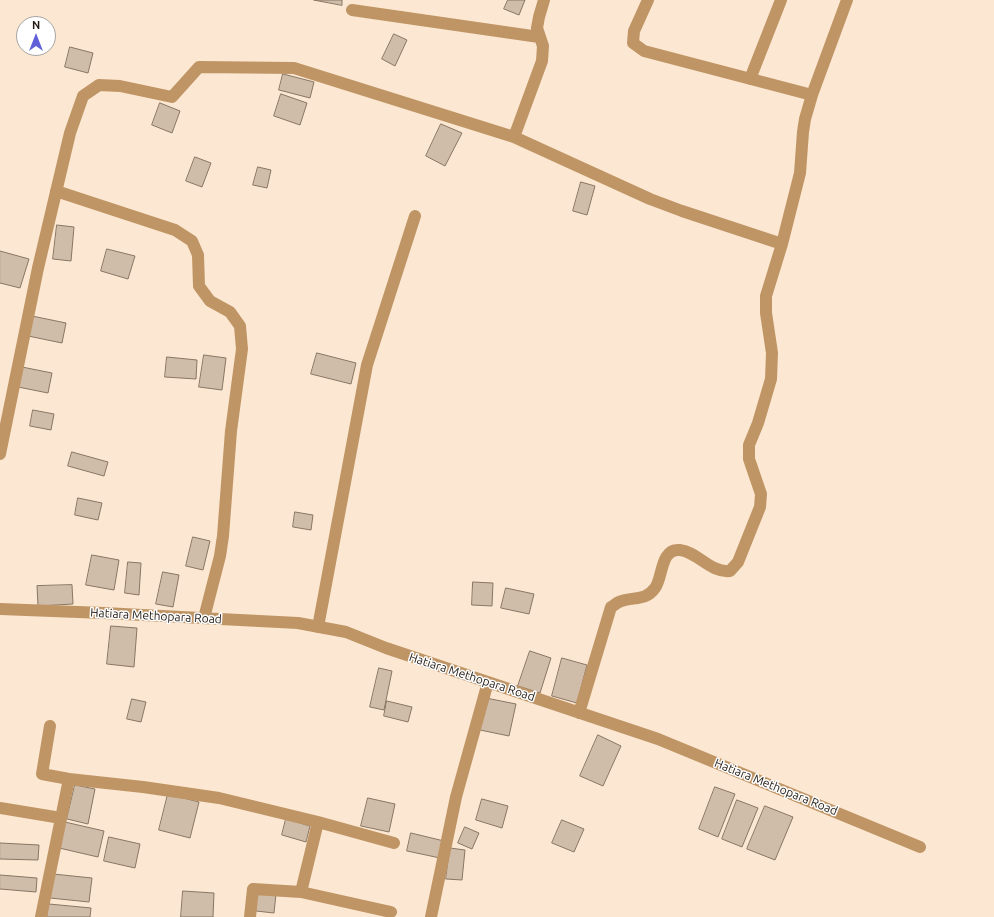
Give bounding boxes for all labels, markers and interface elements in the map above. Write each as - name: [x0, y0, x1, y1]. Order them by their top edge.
- north arrow: [16, 16, 56, 56]
- text: N: [32, 19, 40, 31]
- street label: Hatiara Methopara Road: [90, 605, 222, 627]
- street label: Hatiara Methopara Road: [407, 650, 537, 704]
- street label: Hatiara Methopara Road: [712, 756, 840, 818]

